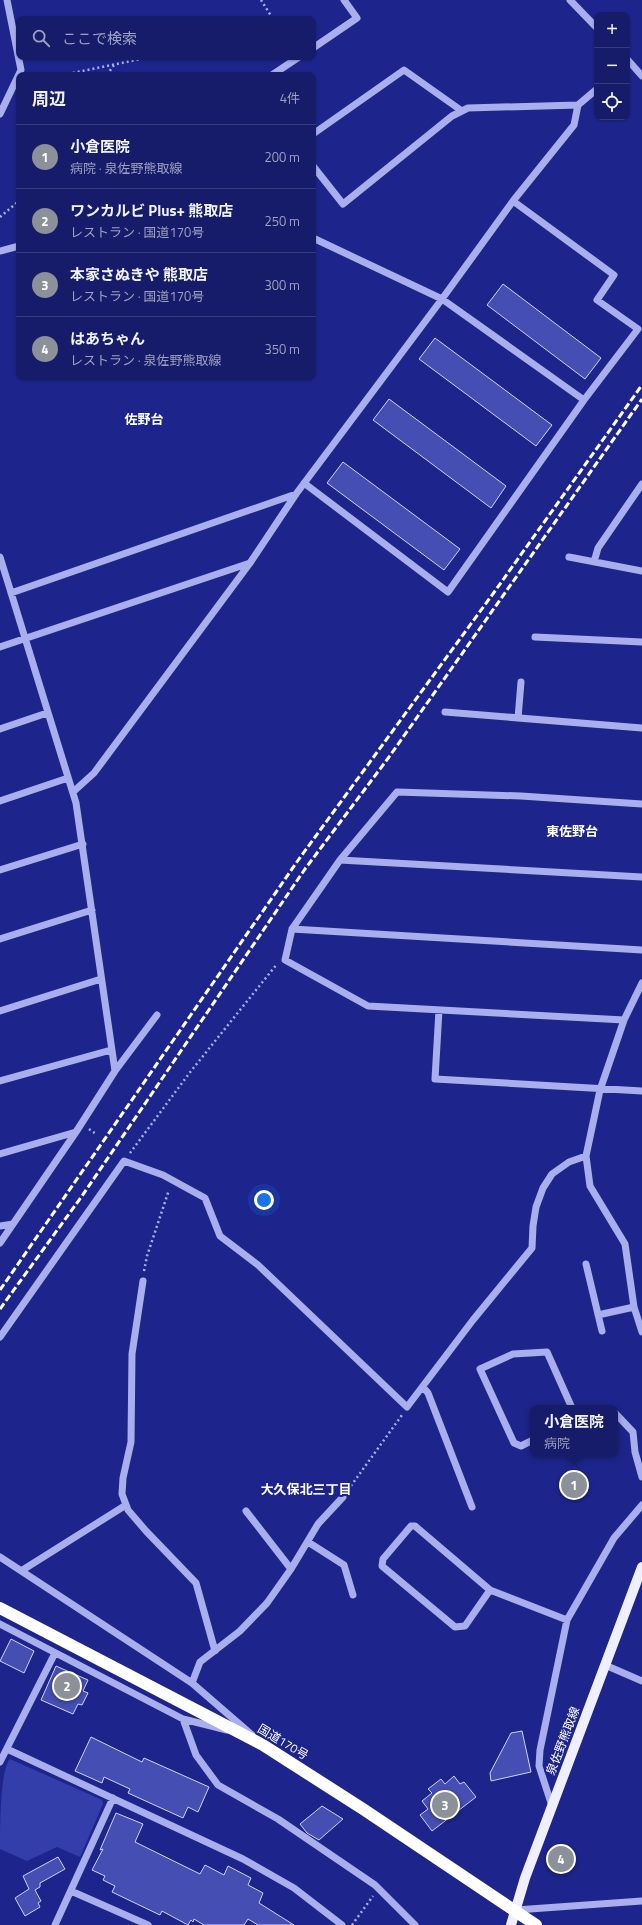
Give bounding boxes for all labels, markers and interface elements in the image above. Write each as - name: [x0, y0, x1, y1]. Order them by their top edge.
- map controls: [594, 12, 630, 120]
- button: +: [594, 12, 630, 48]
- search box: [16, 16, 316, 60]
- icon: search: [30, 27, 52, 49]
- text: ここで検索: [62, 27, 137, 50]
- button: −: [594, 48, 630, 84]
- button: locate: [594, 84, 630, 120]
- text: 周辺: [32, 86, 66, 112]
- text: 4件: [280, 88, 300, 108]
- text: 小倉医院: [70, 135, 130, 158]
- text: 1: [41, 147, 49, 167]
- text: 200 m: [264, 147, 300, 167]
- text: 病院 · 泉佐野熊取線: [70, 158, 183, 178]
- text: ワンカルビ Plus+ 熊取店: [70, 199, 233, 222]
- text: 2: [41, 211, 49, 231]
- text: 250 m: [264, 211, 300, 231]
- text: レストラン · 国道170号: [70, 222, 204, 242]
- text: 本家さぬきや 熊取店: [70, 263, 208, 286]
- text: 3: [41, 275, 49, 295]
- text: 300 m: [264, 275, 300, 295]
- text: レストラン · 国道170号: [70, 286, 204, 306]
- text: はあちゃん: [70, 327, 145, 350]
- text: 4: [41, 339, 49, 359]
- text: 350 m: [264, 339, 300, 359]
- text: レストラン · 泉佐野熊取線: [70, 350, 222, 370]
- district label: 佐野台: [124, 409, 164, 429]
- district label: 東佐野台: [546, 821, 598, 841]
- your location: [254, 1190, 274, 1210]
- popup: [530, 1405, 618, 1457]
- text: 小倉医院: [544, 1410, 604, 1433]
- text: 病院: [544, 1433, 570, 1453]
- pin: 1: [561, 1470, 587, 1500]
- district label: 大久保北三丁目: [260, 1479, 352, 1499]
- pin: 2: [54, 1671, 80, 1701]
- street label: 泉佐野熊取線: [541, 1704, 584, 1778]
- street label: 国道170号: [254, 1719, 312, 1764]
- pin: 3: [432, 1790, 458, 1820]
- pin: 4: [548, 1844, 574, 1874]

